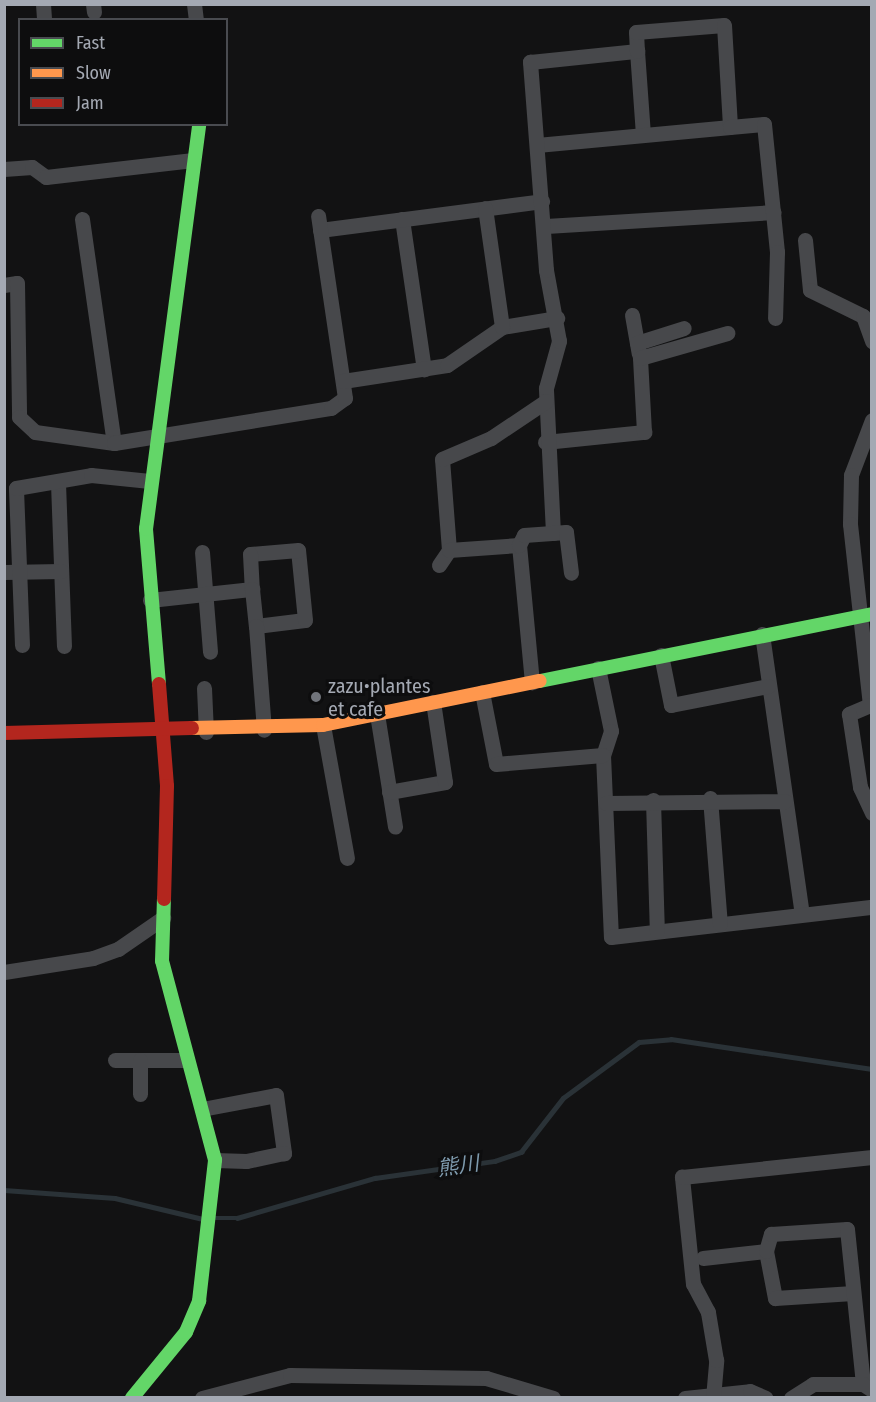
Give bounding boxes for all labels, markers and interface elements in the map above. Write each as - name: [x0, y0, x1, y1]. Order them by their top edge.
- legend: [18, 18, 228, 126]
- text: Fast: [76, 32, 105, 54]
- text: Slow: [76, 62, 111, 84]
- text: Jam: [76, 92, 104, 114]
- place label: zazu•plantes et cafe: [328, 674, 430, 721]
- marker: zazu•plantes et cafe: [309, 690, 323, 704]
- water label: 熊川: [435, 1151, 481, 1181]

